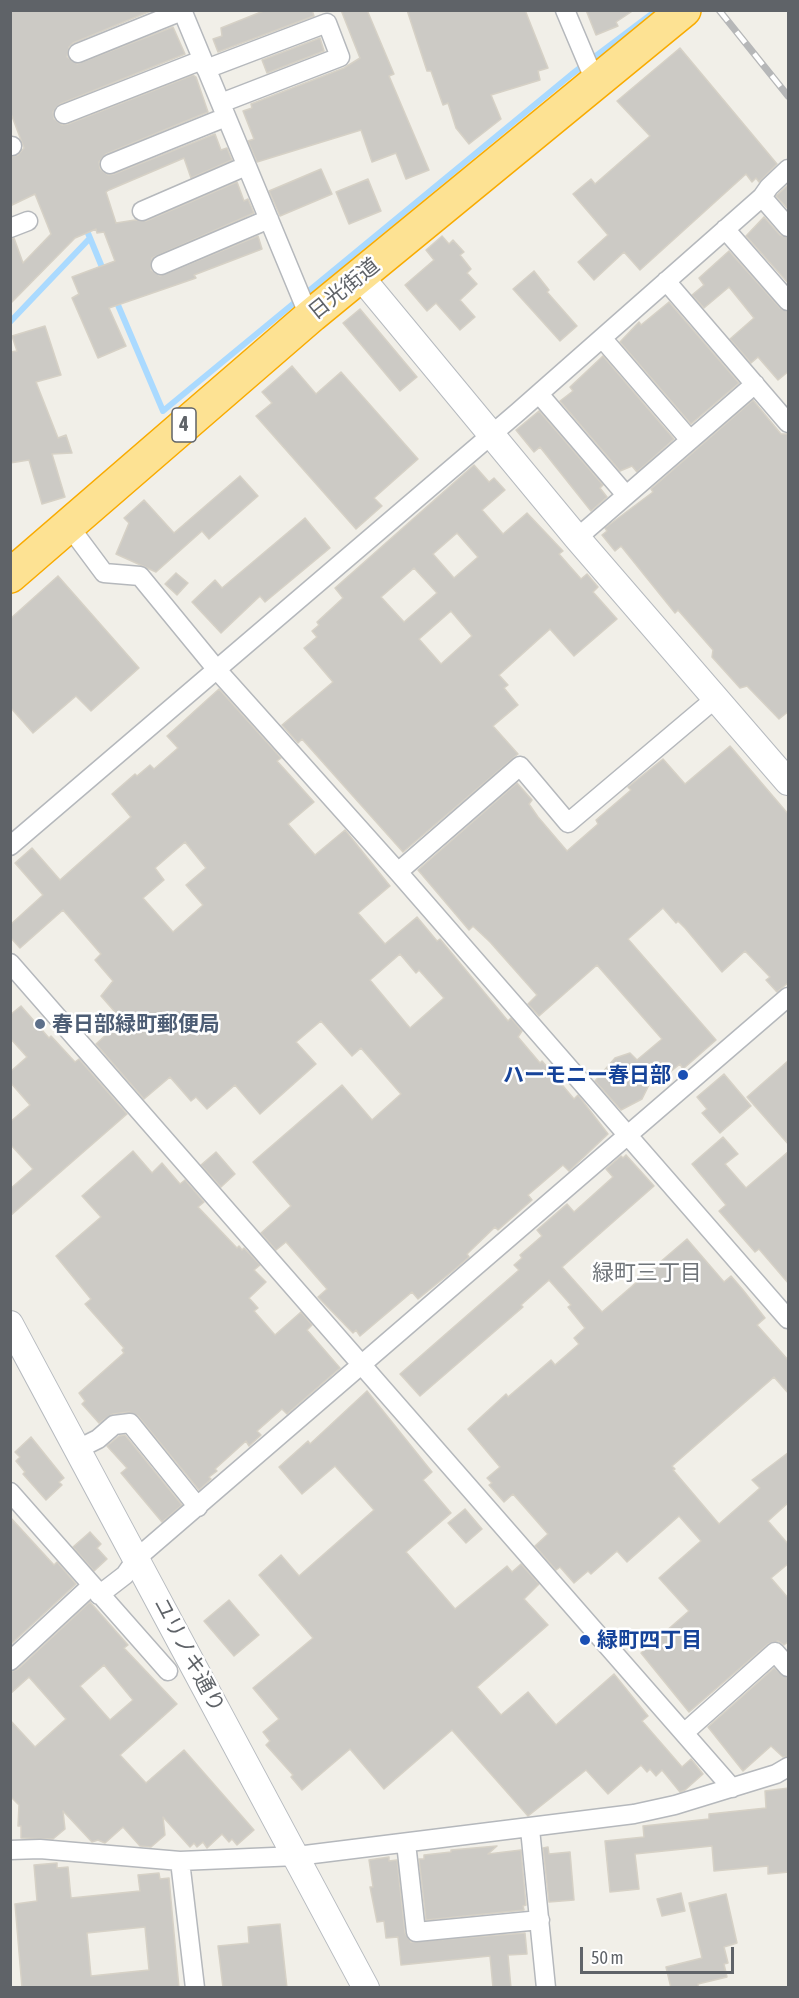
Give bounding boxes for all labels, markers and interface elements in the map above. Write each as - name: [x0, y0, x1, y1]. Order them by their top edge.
- street label: 日光街道: [303, 253, 385, 325]
- road number: 4: [172, 408, 196, 442]
- place label: 春日部緑町郵便局: [52, 1011, 220, 1037]
- marker: 春日部緑町郵便局: [33, 1017, 47, 1031]
- place label: ハーモニー春日部: [503, 1062, 671, 1088]
- marker: ハーモニー春日部: [676, 1068, 690, 1082]
- district label: 緑町三丁目: [592, 1260, 702, 1286]
- street label: ユリノキ通り: [148, 1593, 230, 1717]
- place label: 緑町四丁目: [597, 1627, 702, 1653]
- marker: 緑町四丁目: [578, 1633, 592, 1647]
- scale bar: [583, 1935, 738, 1973]
- text: 50 m: [591, 1947, 623, 1968]

